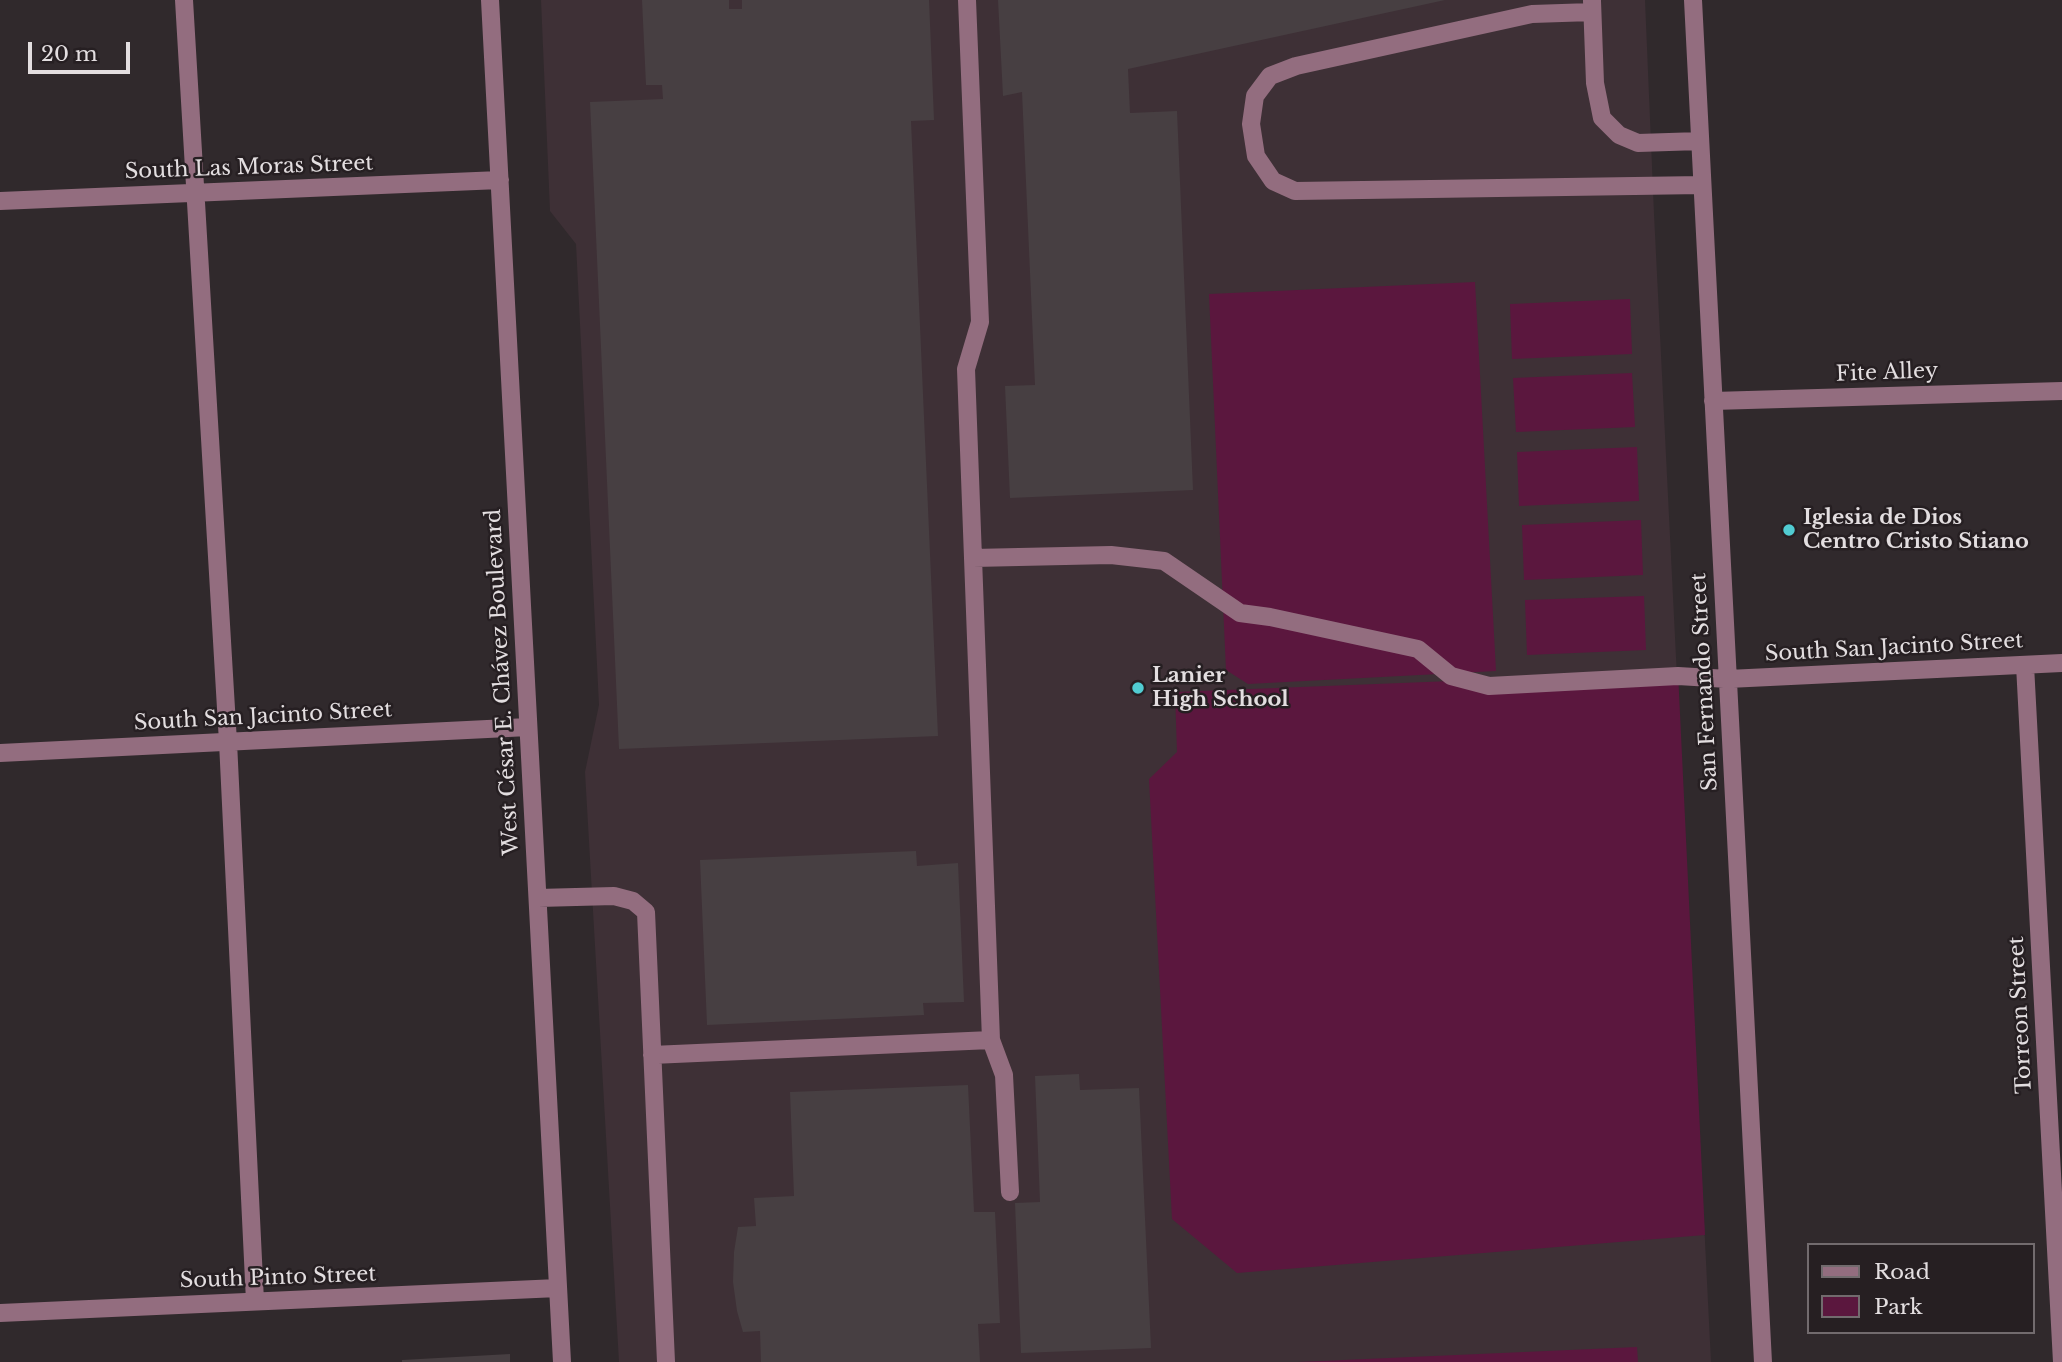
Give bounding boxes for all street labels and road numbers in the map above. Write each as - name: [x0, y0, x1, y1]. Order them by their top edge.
- street label: South Las Moras Street: [124, 151, 374, 185]
- street label: Fite Alley: [1835, 359, 1939, 387]
- street label: West César E. Chávez Boulevard: [481, 508, 525, 856]
- street label: San Fernando Street: [1687, 572, 1723, 792]
- street label: South San Jacinto Street: [1764, 629, 2024, 667]
- street label: South San Jacinto Street: [133, 698, 393, 736]
- street label: Torreon Street: [2004, 936, 2038, 1094]
- street label: South Pinto Street: [179, 1262, 377, 1294]

